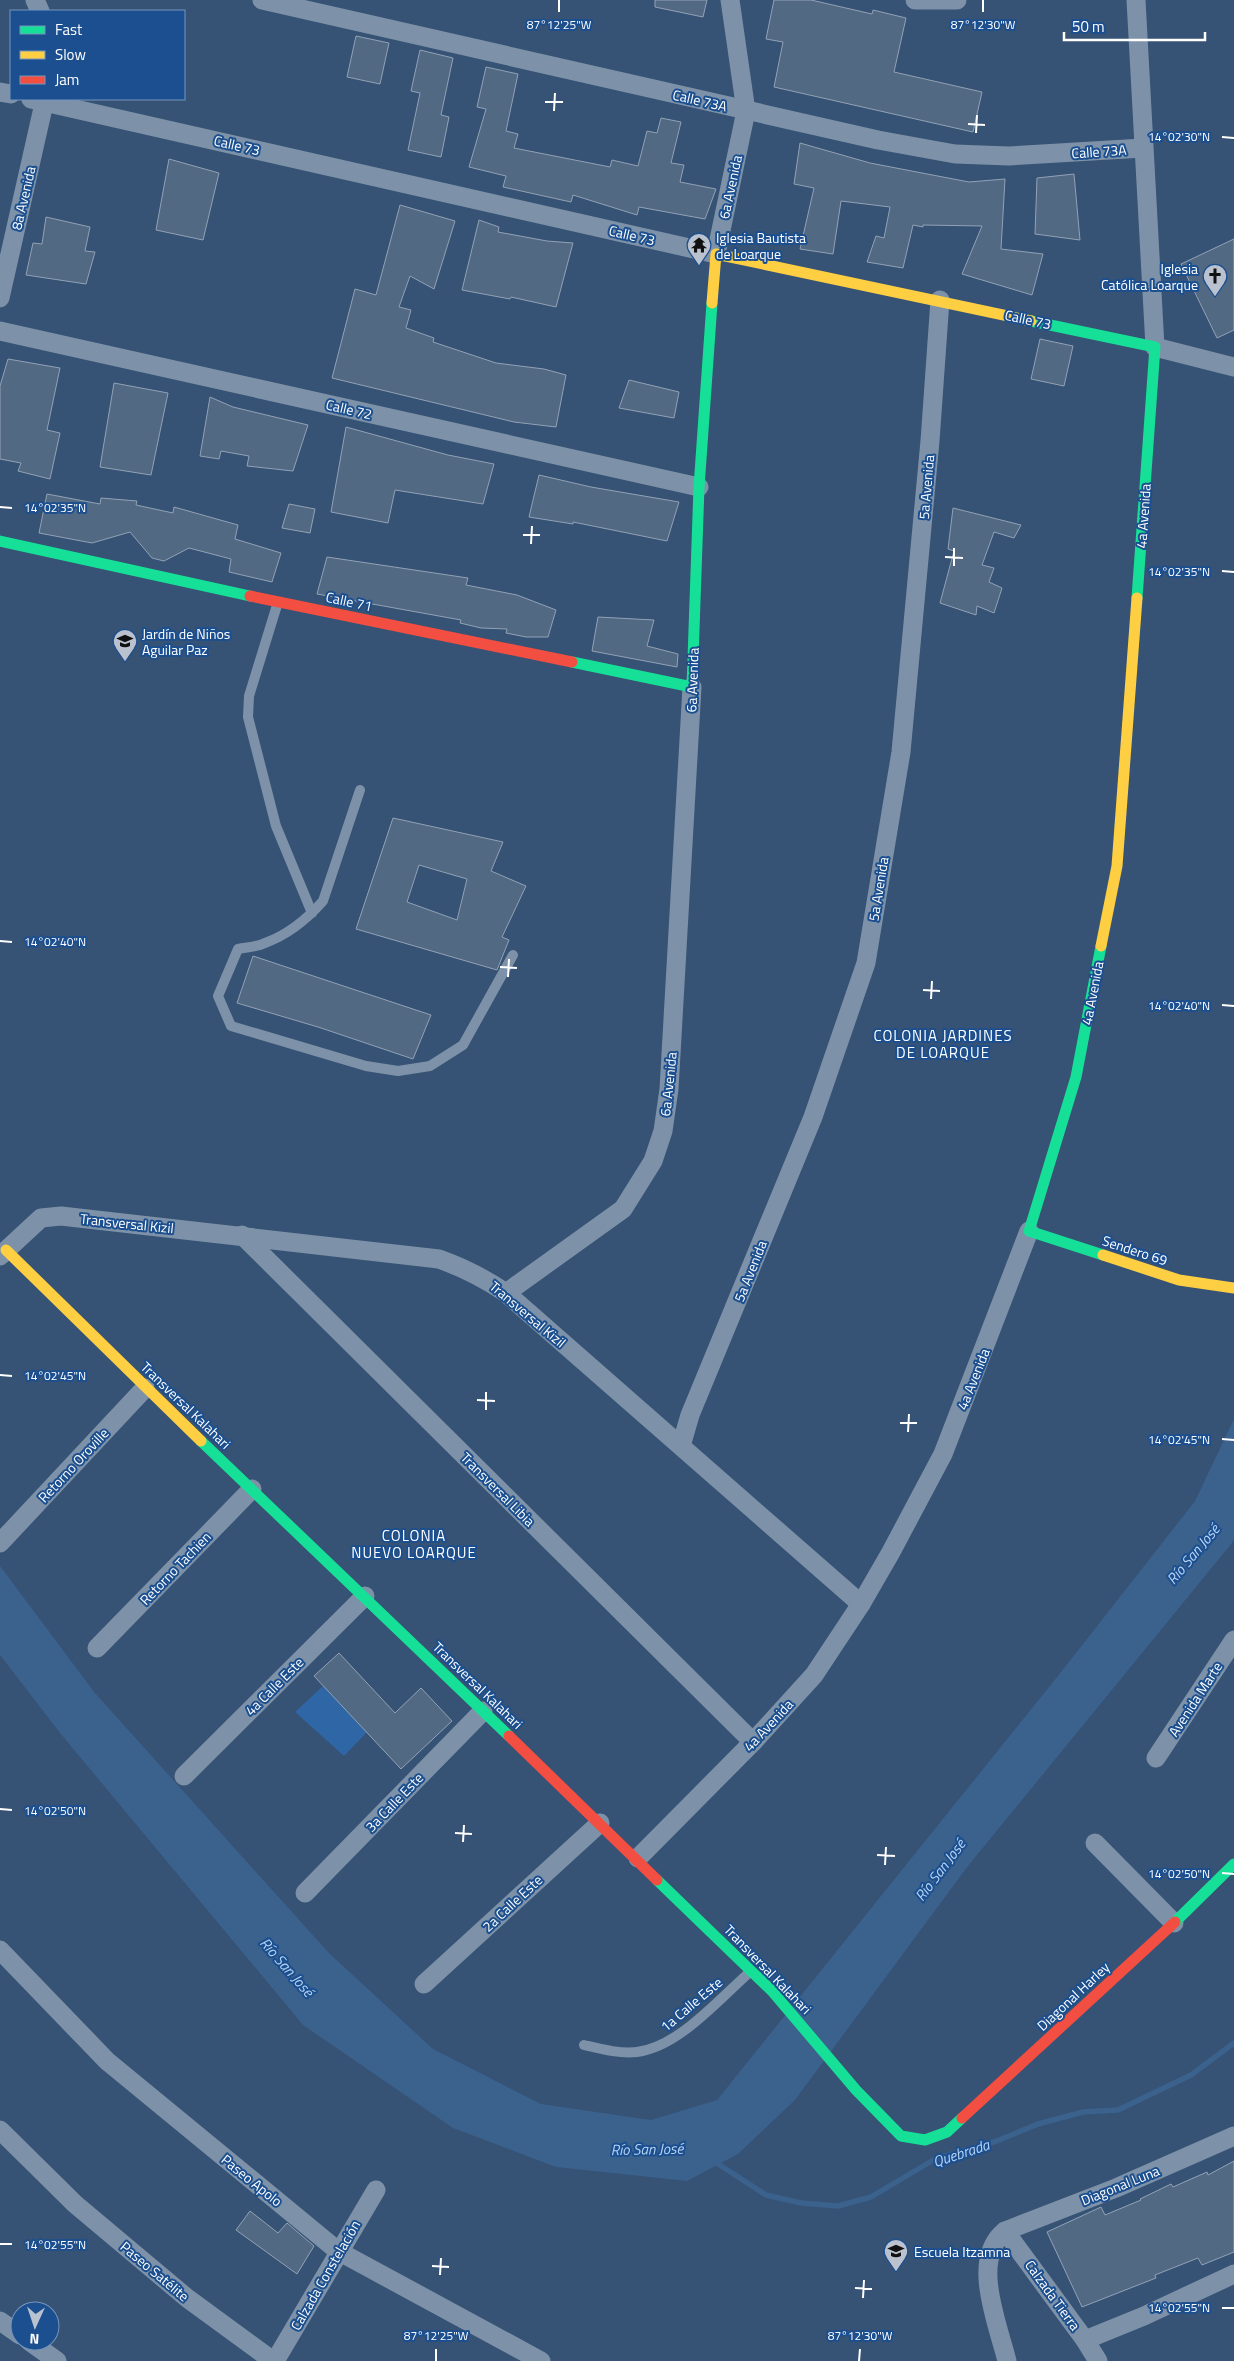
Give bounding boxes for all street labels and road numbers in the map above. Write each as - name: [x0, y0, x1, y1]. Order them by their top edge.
- street label: Calle 73A: [671, 84, 730, 117]
- street label: Calle 73: [212, 129, 262, 161]
- street label: Calle 73A: [1071, 139, 1128, 163]
- street label: 6a Avenida: [713, 153, 747, 221]
- street label: 8a Avenida: [5, 164, 41, 232]
- street label: Calle 73: [607, 219, 657, 251]
- street label: Calle 73: [1003, 304, 1053, 334]
- street label: Calle 72: [324, 393, 374, 425]
- street label: 5a Avenida: [913, 454, 939, 520]
- street label: 4a Avenida: [1130, 483, 1156, 549]
- street label: Calle 71: [324, 586, 374, 616]
- street label: 6a Avenida: [680, 647, 704, 713]
- street label: 5a Avenida: [863, 855, 893, 923]
- street label: 4a Avenida: [1076, 959, 1108, 1027]
- street label: 6a Avenida: [654, 1051, 682, 1117]
- street label: Transversal Kizil: [79, 1208, 175, 1238]
- street label: Sendero 69: [1100, 1230, 1170, 1270]
- street label: 5a Avenida: [728, 1237, 772, 1305]
- street label: Transversal Kizil: [485, 1276, 571, 1352]
- street label: 4a Avenida: [951, 1345, 995, 1413]
- street label: Transversal Kalahari: [136, 1356, 236, 1454]
- street label: Retorno Oroville: [33, 1423, 113, 1507]
- street label: Transversal Libia: [456, 1447, 540, 1531]
- street label: Retorno Tachien: [134, 1527, 216, 1609]
- street label: Transversal Kalahari: [428, 1636, 528, 1734]
- street label: 4a Calle Este: [240, 1652, 308, 1720]
- street label: Avenida Marte: [1163, 1657, 1227, 1741]
- street label: 4a Avenida: [738, 1694, 798, 1756]
- street label: 3a Calle Este: [360, 1768, 428, 1836]
- street label: 2a Calle Este: [477, 1870, 547, 1936]
- street label: Transversal Kalahari: [719, 1919, 817, 2019]
- street label: Diagonal Harley: [1032, 1957, 1114, 2035]
- street label: 1a Calle Este: [655, 1972, 727, 2036]
- street label: Paseo Apolo: [217, 2149, 287, 2211]
- street label: Diagonal Luna: [1078, 2160, 1162, 2210]
- street label: Calzada Constelación: [285, 2216, 365, 2334]
- street label: Paseo Satélite: [116, 2236, 194, 2306]
- street label: Calzada Tierra: [1020, 2255, 1086, 2335]

